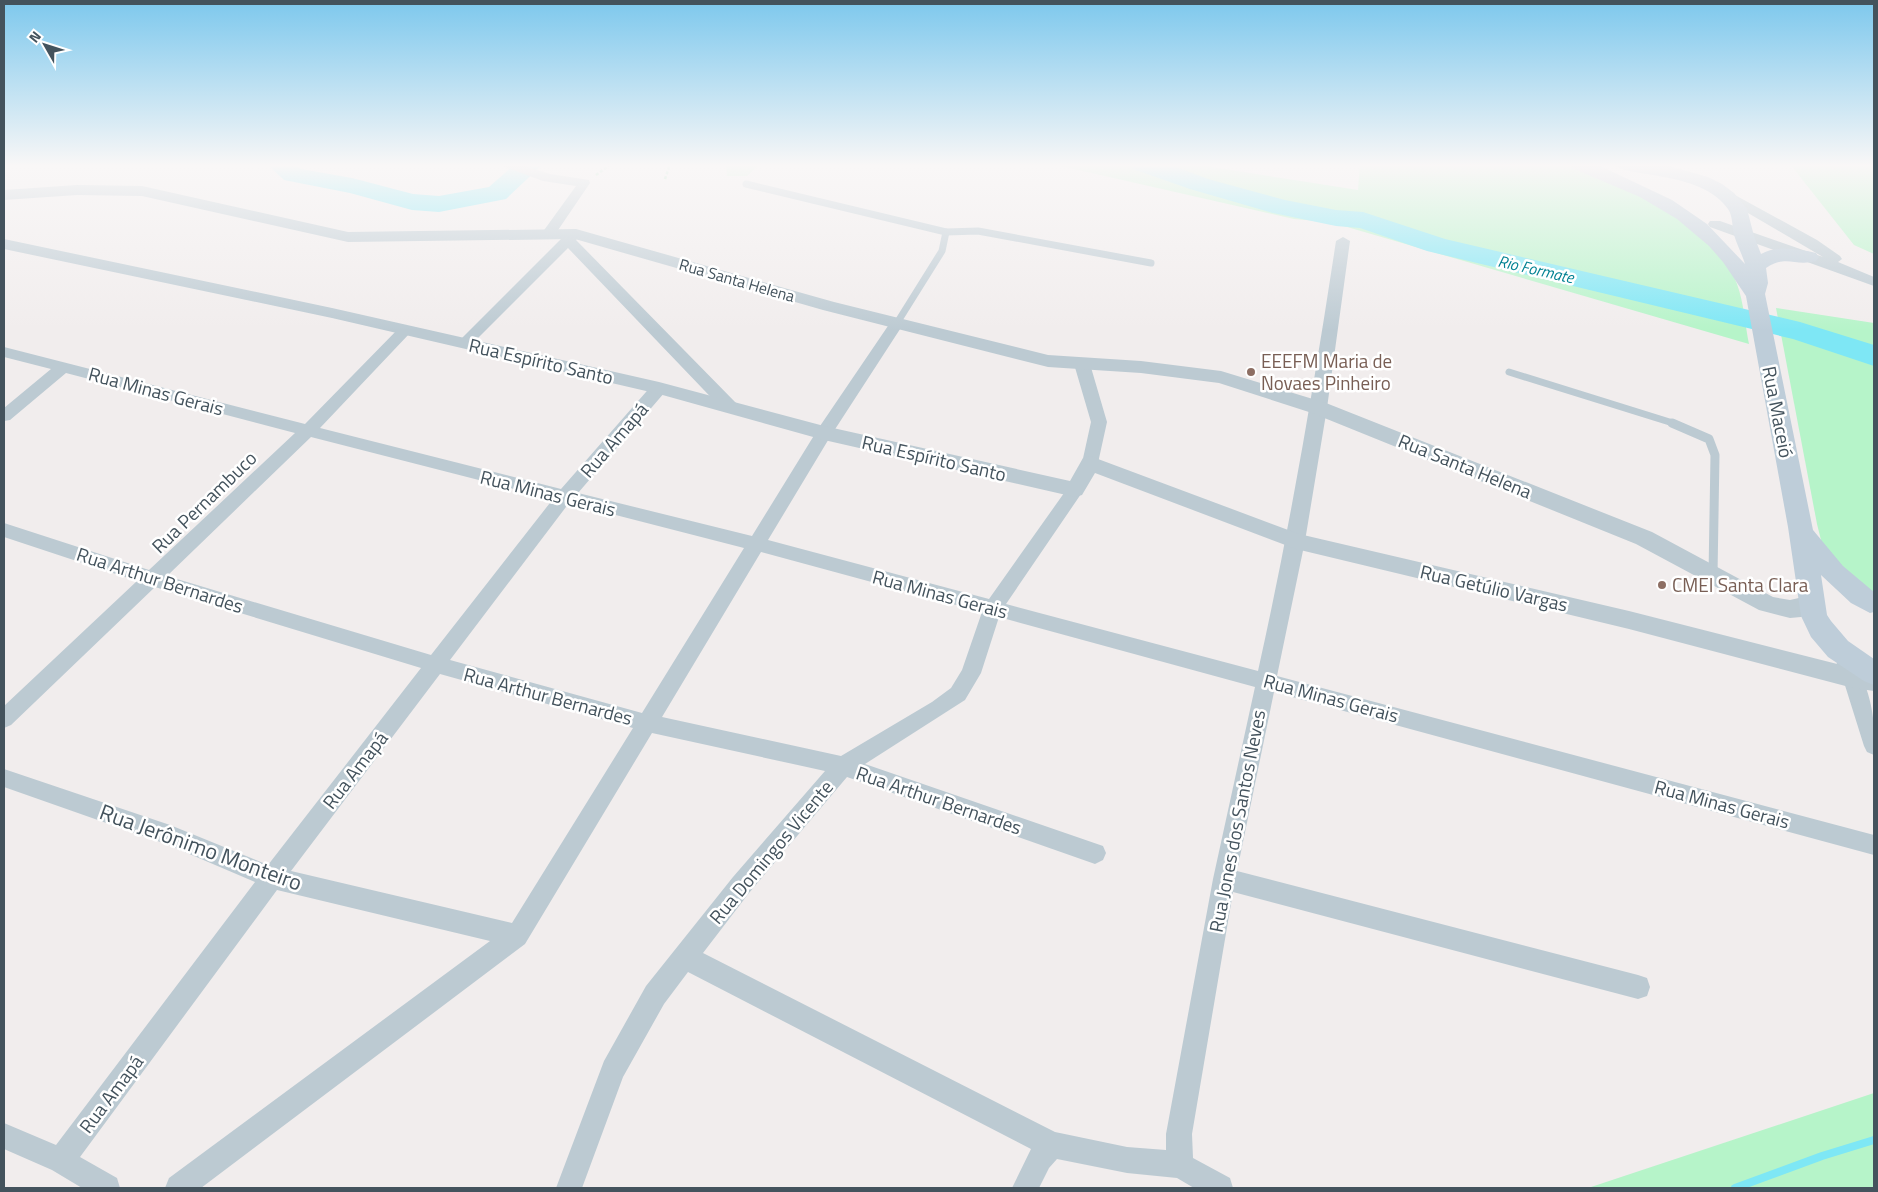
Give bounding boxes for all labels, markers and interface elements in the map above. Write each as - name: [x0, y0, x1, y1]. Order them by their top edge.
- north arrow: [20, 20, 70, 70]
- text: N: [23, 26, 46, 47]
- water label: Rio Formate: [1496, 249, 1578, 290]
- street label: Rua Santa Helena: [676, 252, 798, 308]
- street label: Rua Espírito Santo: [466, 330, 616, 391]
- place label: EEEFM Maria de Novaes Pinheiro: [1261, 346, 1392, 397]
- street label: Rua Minas Gerais: [85, 359, 227, 423]
- street label: Rua Maceió: [1755, 364, 1802, 460]
- marker: EEEFM Maria de Novaes Pinheiro: [1245, 366, 1257, 378]
- street label: Rua Amapá: [573, 395, 655, 484]
- street label: Rua Santa Helena: [1394, 426, 1537, 506]
- street label: Rua Espírito Santo: [859, 427, 1009, 488]
- street label: Rua Pernambuco: [144, 444, 263, 560]
- street label: Rua Minas Gerais: [477, 462, 619, 523]
- street label: Rua Arthur Bernardes: [73, 539, 247, 620]
- street label: Rua Getúlio Vargas: [1417, 556, 1571, 619]
- street label: Rua Minas Gerais: [869, 562, 1011, 626]
- place label: CMEI Santa Clara: [1672, 570, 1809, 599]
- marker: CMEI Santa Clara: [1656, 579, 1668, 591]
- street label: Rua Arthur Bernardes: [461, 659, 636, 732]
- street label: Rua Minas Gerais: [1260, 666, 1402, 730]
- street label: Rua Jones dos Santos Neves: [1201, 707, 1272, 935]
- street label: Rua Amapá: [315, 724, 395, 815]
- street label: Rua Arthur Bernardes: [852, 758, 1026, 842]
- street label: Rua Minas Gerais: [1651, 772, 1793, 836]
- street label: Rua Domingos Vicente: [702, 773, 840, 930]
- street label: Rua Jerônimo Monteiro: [95, 795, 307, 899]
- street label: Rua Amapá: [71, 1048, 150, 1139]

